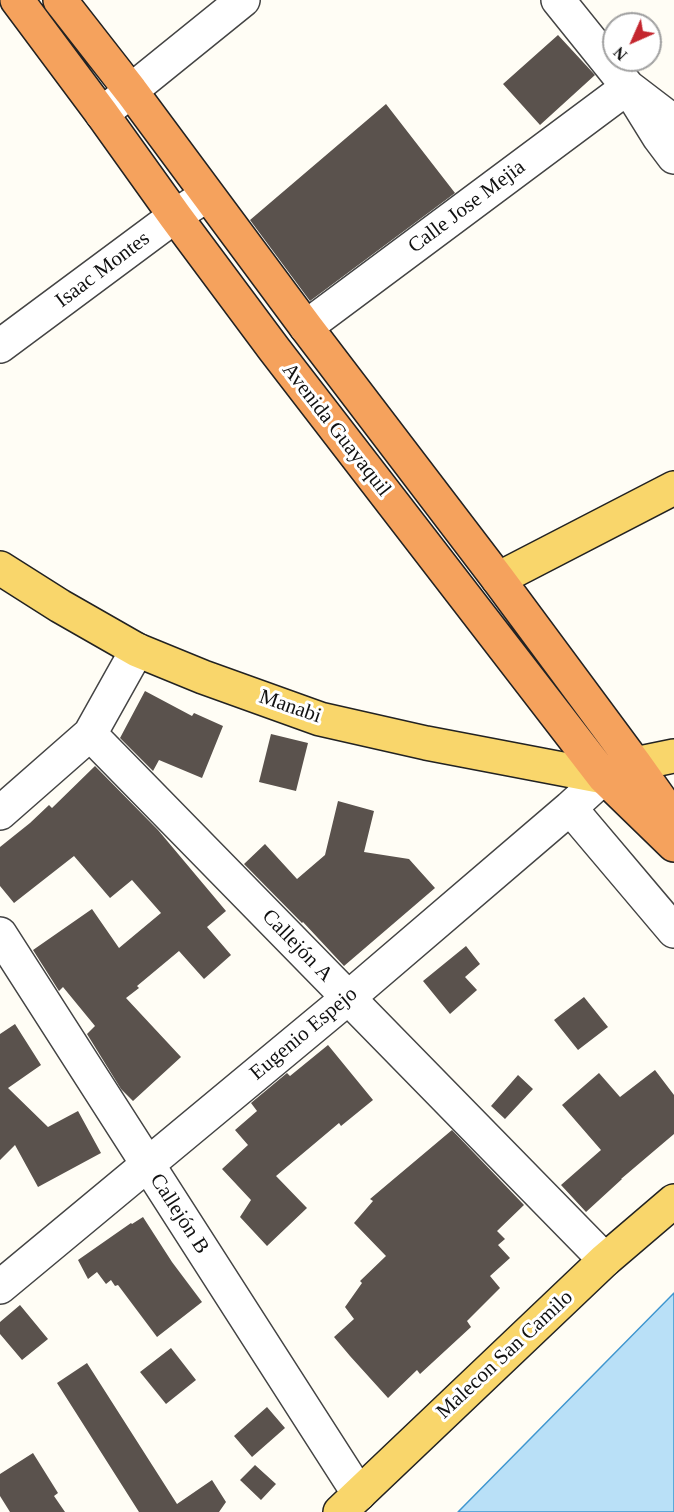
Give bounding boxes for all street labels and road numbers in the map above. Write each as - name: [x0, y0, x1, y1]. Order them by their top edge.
- street label: Calle Jose Mejia: [404, 155, 530, 259]
- street label: Isaac Montes: [51, 226, 155, 314]
- street label: Avenida Guayaquil: [276, 358, 396, 502]
- street label: Manabi: [256, 685, 324, 729]
- street label: Callejón A: [256, 904, 338, 988]
- street label: Eugenio Espejo: [245, 982, 363, 1086]
- street label: Callejón B: [144, 1169, 214, 1259]
- street label: Malecon San Camilo: [432, 1285, 578, 1425]

